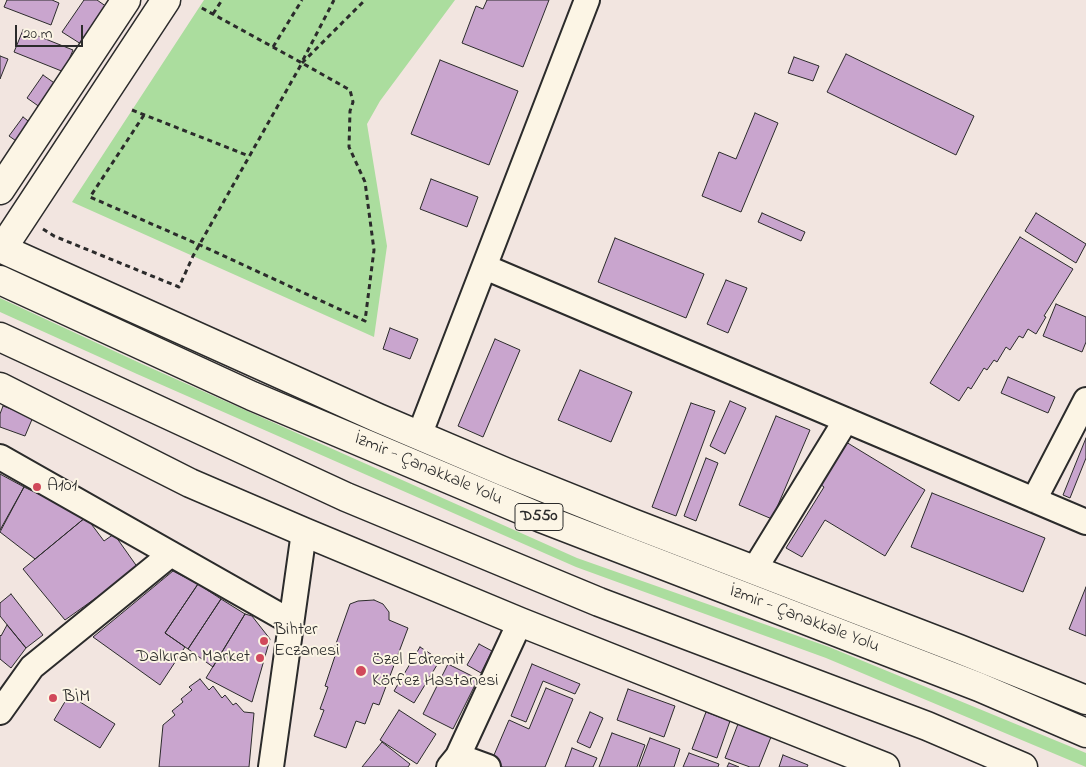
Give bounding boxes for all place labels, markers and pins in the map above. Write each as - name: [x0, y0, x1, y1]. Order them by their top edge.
- place label: A101: [47, 476, 77, 498]
- marker: A101: [31, 481, 43, 493]
- place label: Bihter Eczanesi: [274, 620, 340, 662]
- marker: Bihter Eczanesi: [258, 635, 270, 647]
- place label: Dalkıran Market: [136, 647, 250, 669]
- place label: Özel Edremit Körfez Hastanesi: [372, 650, 499, 692]
- marker: Dalkıran Market: [254, 652, 266, 664]
- marker: Özel Edremit Körfez Hastanesi: [354, 664, 368, 678]
- place label: BİM: [63, 687, 90, 709]
- marker: BİM: [47, 692, 59, 704]

